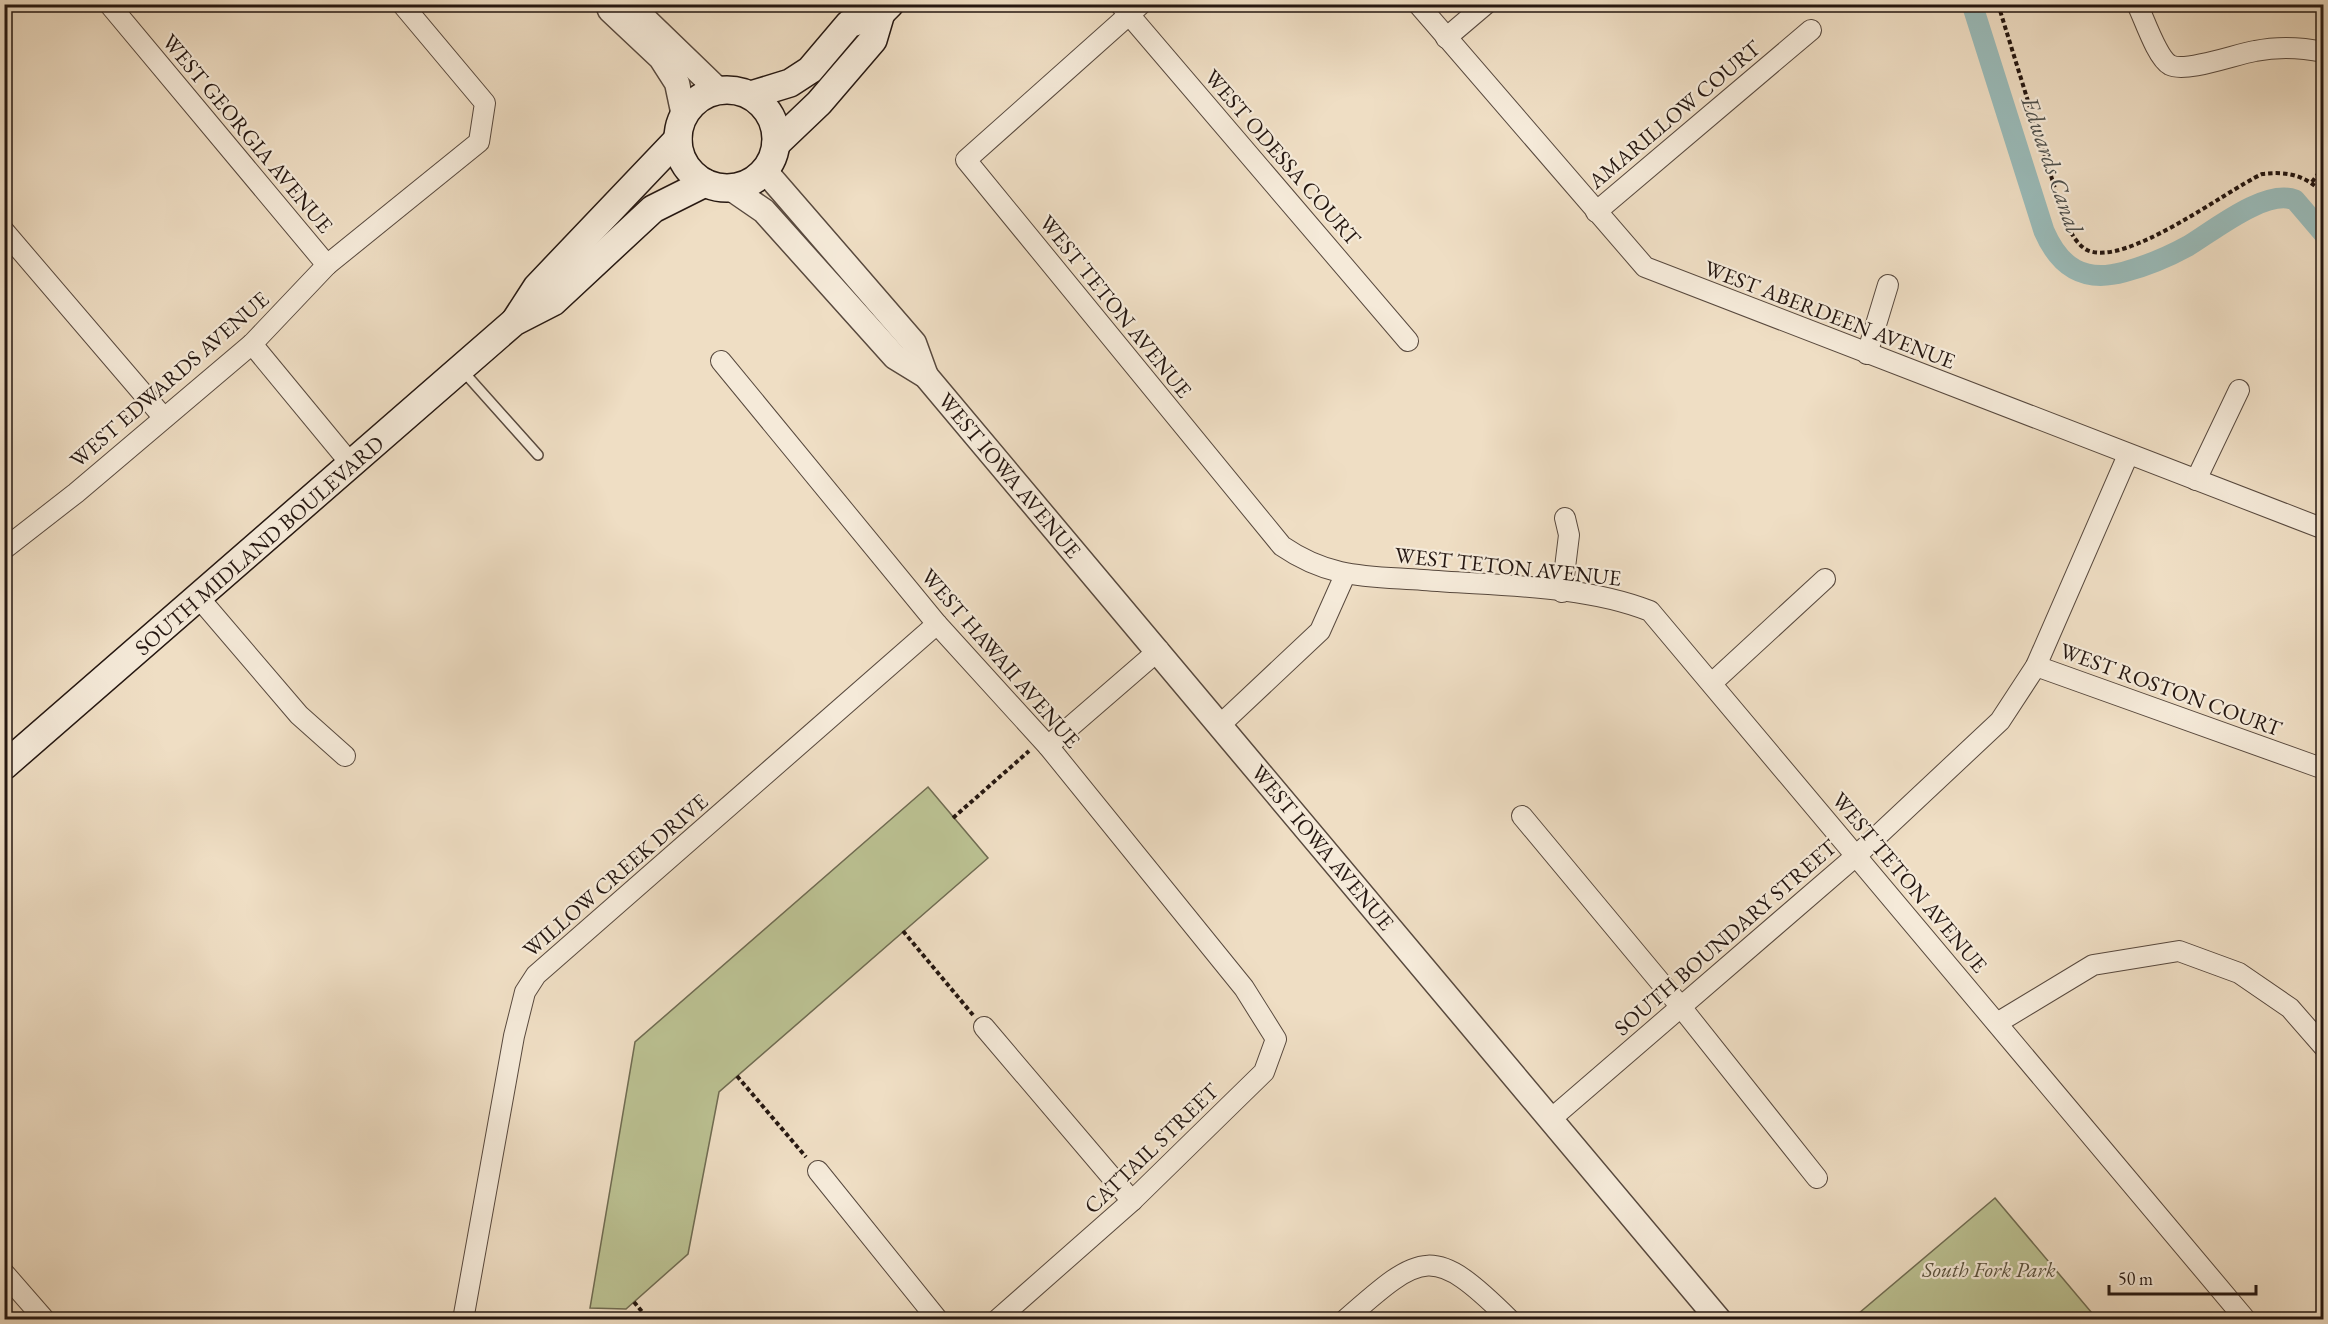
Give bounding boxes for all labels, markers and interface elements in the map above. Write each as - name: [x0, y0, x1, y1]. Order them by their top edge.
- street label: WEST GEORGIA AVENUE: [156, 28, 340, 239]
- street label: AMARILLOW COURT: [1581, 34, 1767, 196]
- street label: WEST ODESSA COURT: [1198, 63, 1367, 252]
- water label: Edwards Canal: [2014, 91, 2091, 238]
- street label: WEST TETON AVENUE: [1033, 209, 1198, 404]
- street label: WEST ABERDEEN AVENUE: [1700, 253, 1960, 376]
- street label: WEST EDWARDS AVENUE: [64, 285, 275, 474]
- street label: WEST IOWA AVENUE: [932, 386, 1087, 564]
- street label: SOUTH MIDLAND BOULEVARD: [129, 429, 390, 662]
- street label: WEST TETON AVENUE: [1393, 540, 1623, 593]
- street label: WEST HAWAII AVENUE: [914, 562, 1087, 754]
- street label: WEST ROSTON COURT: [2056, 636, 2286, 743]
- street label: WEST IOWA AVENUE: [1245, 758, 1400, 936]
- street label: WEST TETON AVENUE: [1825, 786, 1994, 979]
- street label: WILLOW CREEK DRIVE: [517, 787, 714, 964]
- street label: SOUTH BOUNDARY STREET: [1608, 832, 1843, 1042]
- street label: CATTAIL STREET: [1078, 1076, 1225, 1220]
- park label: South Fork Park: [1921, 1255, 2056, 1284]
- scale bar: [2109, 1258, 2256, 1296]
- text: 50 m: [2118, 1267, 2153, 1290]

